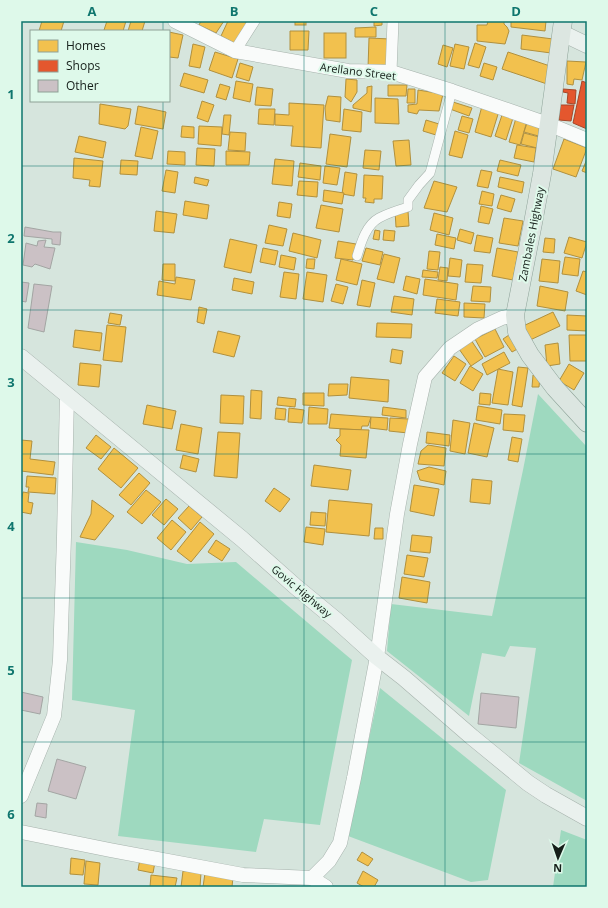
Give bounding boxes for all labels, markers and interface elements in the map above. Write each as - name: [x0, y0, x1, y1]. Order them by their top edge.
- text: A: [88, 2, 97, 20]
- text: B: [230, 2, 239, 20]
- text: C: [370, 2, 378, 20]
- text: D: [511, 2, 521, 20]
- legend: [30, 30, 170, 102]
- text: Homes: [66, 37, 106, 54]
- text: Shops: [66, 57, 101, 74]
- street label: Arellano Street: [319, 59, 397, 83]
- text: Other: [66, 77, 99, 94]
- text: 1: [7, 85, 15, 103]
- street label: Zambales Highway: [514, 185, 548, 283]
- text: 2: [7, 229, 15, 247]
- text: 3: [7, 373, 15, 391]
- text: 4: [7, 517, 15, 535]
- street label: Govic Highway: [269, 561, 336, 621]
- text: 5: [7, 661, 15, 679]
- text: 6: [7, 805, 15, 823]
- north arrow: [538, 838, 578, 878]
- text: N: [553, 861, 562, 876]

